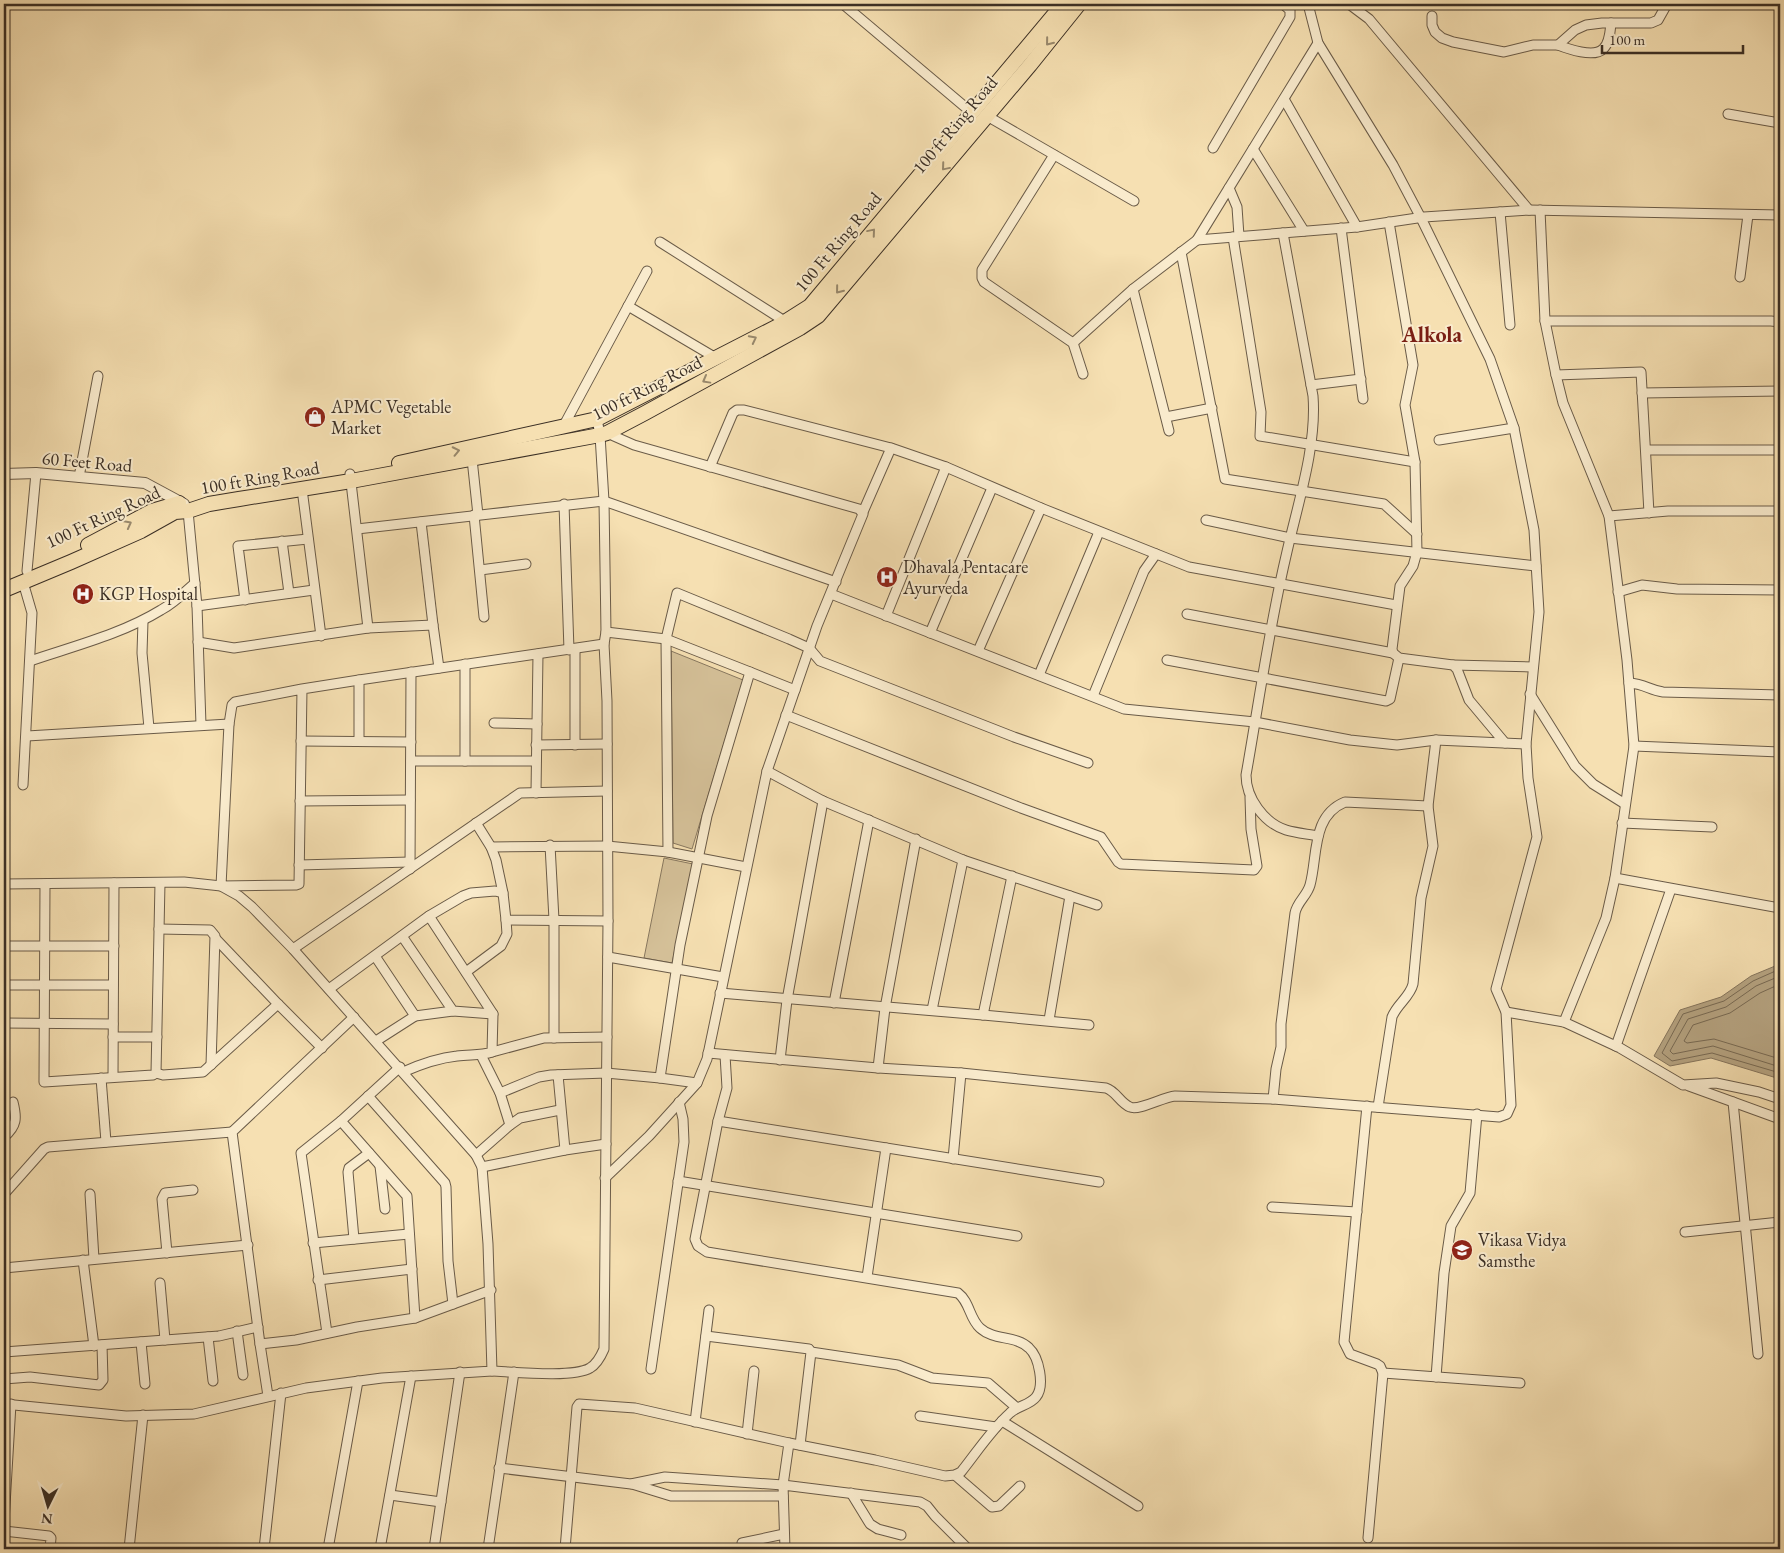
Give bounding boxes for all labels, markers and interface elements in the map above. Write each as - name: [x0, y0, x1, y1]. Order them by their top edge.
- scale bar: [1602, 22, 1743, 54]
- text: 100 m: [1609, 30, 1646, 49]
- one-way arrow: [1046, 36, 1054, 45]
- street label: 100 ft Ring Road: [907, 71, 1003, 178]
- one-way arrow: [942, 161, 951, 170]
- street label: 100 Ft Ring Road: [789, 186, 887, 296]
- one-way arrow: [866, 228, 875, 237]
- one-way arrow: [836, 284, 845, 293]
- district label: Alkola: [1401, 320, 1463, 349]
- one-way arrow: [748, 335, 757, 345]
- street label: 100 ft Ring Road: [588, 350, 706, 425]
- one-way arrow: [702, 373, 711, 383]
- place label: APMC Vegetable Market: [330, 395, 451, 439]
- shop icon: APMC Vegetable Market: [303, 405, 327, 429]
- street label: 60 Feet Road: [41, 446, 134, 477]
- one-way arrow: [452, 446, 461, 457]
- street label: 100 ft Ring Road: [199, 456, 322, 499]
- street label: 100 Ft Ring Road: [42, 480, 164, 553]
- one-way arrow: [123, 520, 132, 530]
- place label: Dhavala Pentacare Ayurveda: [902, 555, 1028, 599]
- hospital icon: Dhavala Pentacare Ayurveda: [875, 565, 899, 589]
- hospital icon: KGP Hospital: [71, 582, 95, 606]
- place label: KGP Hospital: [99, 582, 198, 605]
- place label: Vikasa Vidya Samsthe: [1478, 1228, 1567, 1272]
- school or university icon: Vikasa Vidya Samsthe: [1450, 1238, 1474, 1262]
- north arrow: [22, 1480, 72, 1530]
- text: N: [40, 1509, 53, 1528]

